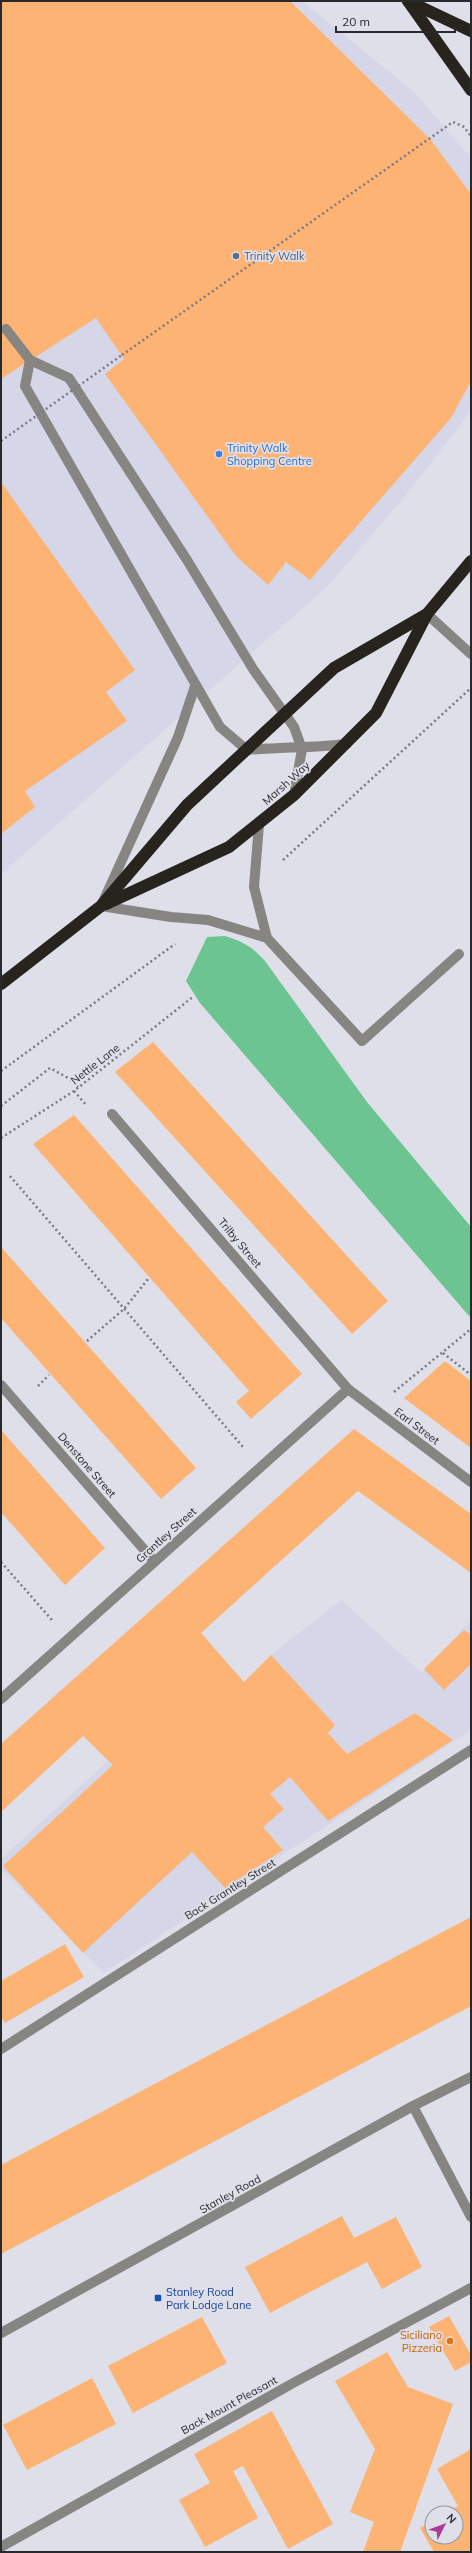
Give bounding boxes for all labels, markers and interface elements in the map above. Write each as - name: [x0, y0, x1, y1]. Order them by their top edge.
- scale bar: [336, 8, 455, 34]
- text: 20 m: [342, 14, 370, 29]
- place label: Trinity Walk: [244, 249, 305, 263]
- marker: Trinity Walk: [231, 251, 241, 261]
- place label: Trinity Walk Shopping Centre: [227, 441, 312, 468]
- marker: Trinity Walk Shopping Centre: [214, 449, 224, 459]
- street label: Marsh Way: [259, 758, 313, 808]
- street label: Nettle Lane: [68, 1041, 122, 1087]
- street label: Trilby Street: [215, 1215, 265, 1271]
- street label: Earl Street: [392, 1404, 442, 1448]
- street label: Denstone Street: [55, 1430, 119, 1501]
- street label: Grantley Street: [133, 1504, 199, 1566]
- street label: Back Grantley Street: [182, 1855, 278, 1923]
- street label: Stanley Road: [197, 2171, 263, 2217]
- place label: Stanley Road Park Lodge Lane: [166, 2285, 251, 2312]
- marker: Stanley Road Park Lodge Lane: [153, 2293, 163, 2303]
- place label: Siciliano Pizzeria: [400, 2328, 442, 2355]
- marker: Siciliano Pizzeria: [445, 2336, 455, 2346]
- street label: Back Mount Pleasant: [178, 2373, 280, 2437]
- north arrow: [424, 2505, 464, 2545]
- text: N: [443, 2511, 459, 2526]

